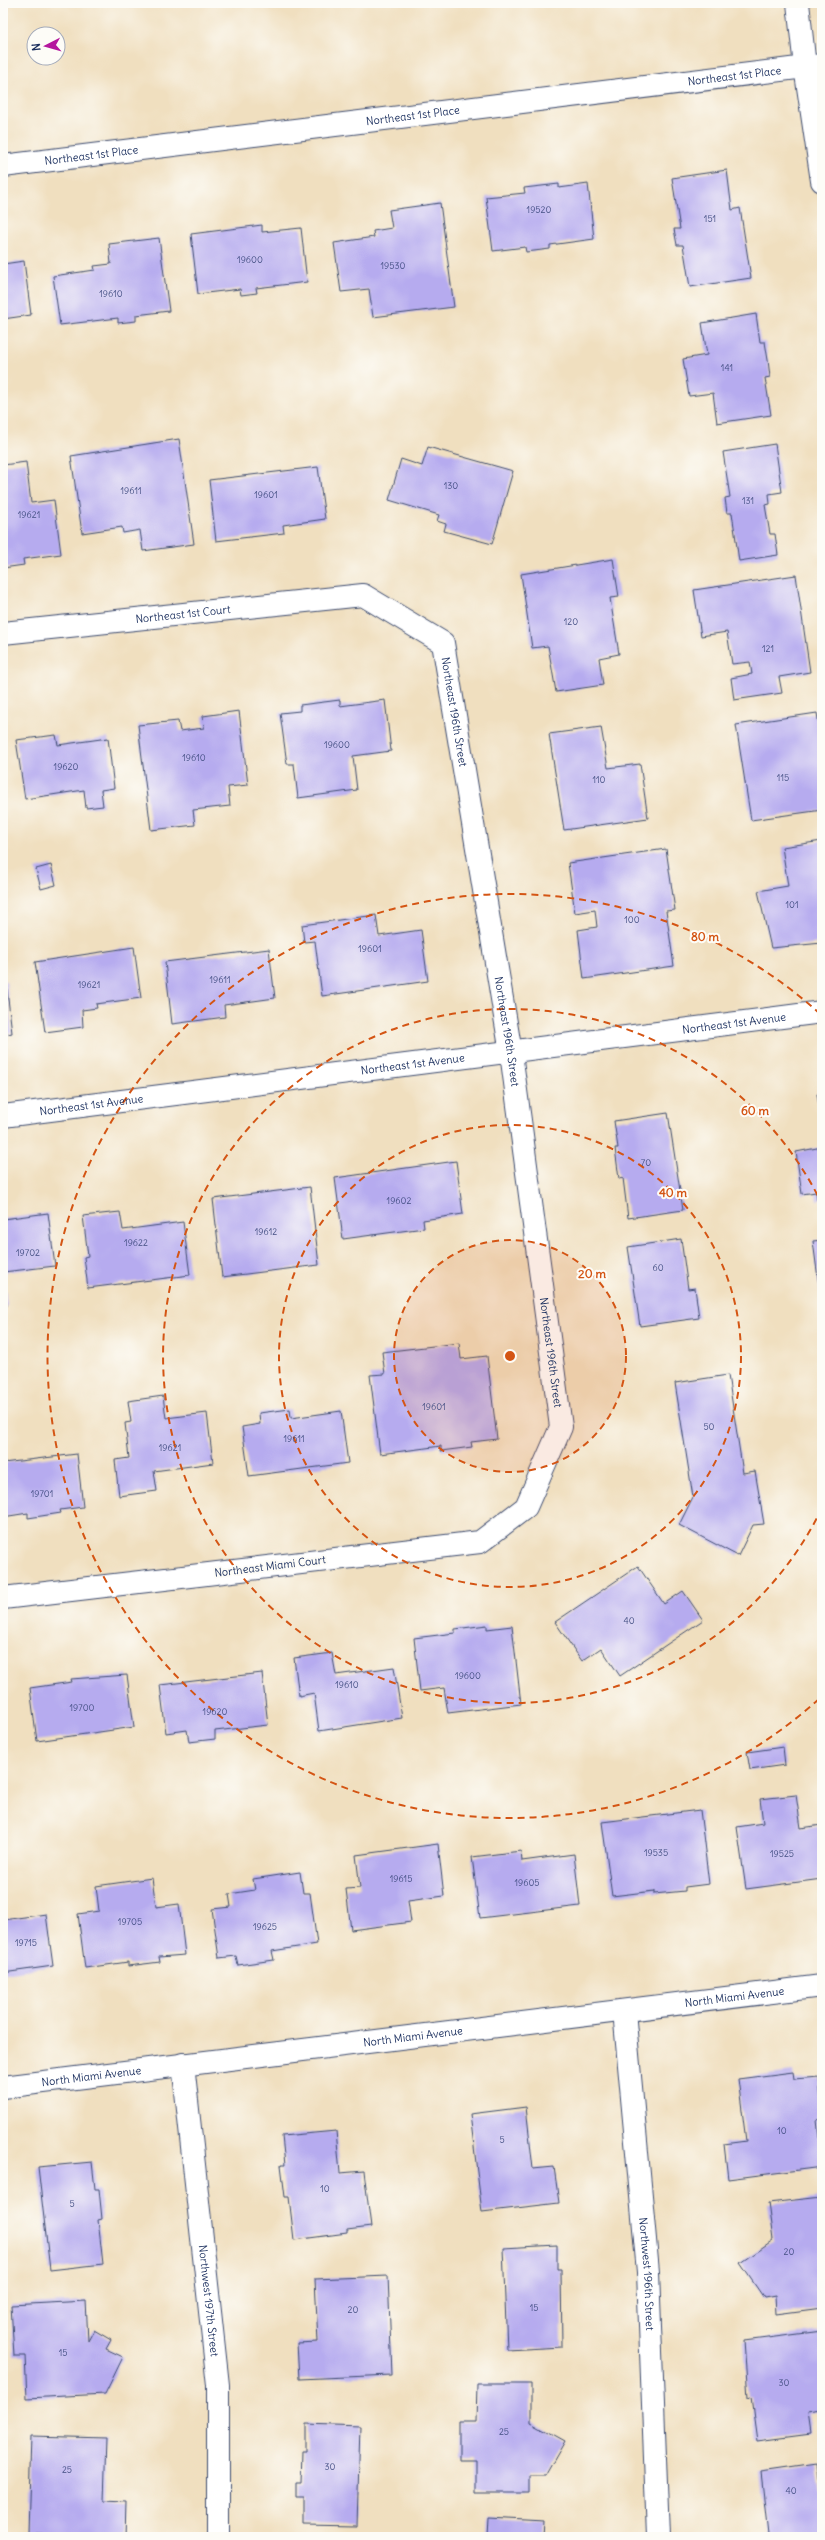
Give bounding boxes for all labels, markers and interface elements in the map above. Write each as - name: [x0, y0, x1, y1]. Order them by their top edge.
- north arrow: [26, 26, 66, 66]
- text: N: [29, 43, 43, 52]
- street label: Northeast 1st Place: [687, 63, 782, 89]
- street label: Northeast 1st Place: [365, 103, 461, 128]
- street label: Northeast 1st Place: [44, 142, 139, 168]
- house number: 19520: [527, 204, 551, 215]
- house number: 151: [704, 213, 716, 224]
- house number: 19600: [237, 254, 263, 265]
- house number: 19530: [381, 260, 406, 271]
- house number: 19610: [99, 288, 123, 299]
- house number: 141: [721, 362, 733, 373]
- house number: 130: [444, 480, 458, 491]
- house number: 19611: [120, 485, 142, 496]
- house number: 19601: [254, 489, 278, 500]
- house number: 131: [742, 495, 754, 506]
- house number: 19621: [18, 509, 40, 520]
- street label: Northeast 1st Court: [135, 602, 232, 626]
- house number: 120: [564, 616, 578, 627]
- house number: 121: [762, 643, 774, 654]
- street label: Northeast 196th Street: [438, 656, 470, 768]
- house number: 19600: [324, 739, 350, 750]
- house number: 19610: [182, 752, 206, 763]
- house number: 19620: [54, 761, 78, 772]
- house number: 115: [777, 772, 789, 783]
- house number: 110: [592, 774, 606, 785]
- house number: 101: [785, 899, 799, 910]
- house number: 100: [624, 914, 640, 925]
- text: 80 m: [691, 929, 720, 944]
- house number: 19601: [358, 943, 382, 954]
- house number: 19611: [209, 974, 231, 985]
- street label: Northeast 196th Street: [491, 975, 522, 1088]
- house number: 19621: [78, 979, 100, 990]
- street label: Northeast 1st Avenue: [681, 1010, 787, 1037]
- street label: Northeast 1st Avenue: [360, 1050, 465, 1078]
- street label: Northeast 1st Avenue: [39, 1091, 144, 1118]
- text: 60 m: [741, 1103, 770, 1118]
- house number: 70: [641, 1157, 651, 1168]
- text: 40 m: [659, 1185, 688, 1200]
- house number: 19602: [387, 1195, 411, 1206]
- house number: 19612: [255, 1226, 277, 1237]
- house number: 19622: [124, 1237, 148, 1248]
- house number: 19702: [16, 1247, 40, 1258]
- house number: 60: [652, 1262, 664, 1273]
- text: 20 m: [578, 1266, 606, 1281]
- street label: Northeast 196th Street: [537, 1296, 565, 1409]
- centre of rings: [503, 1349, 517, 1363]
- house number: 19601: [422, 1401, 446, 1412]
- house number: 50: [703, 1421, 715, 1432]
- house number: 19611: [283, 1433, 305, 1444]
- house number: 19621: [159, 1442, 181, 1453]
- house number: 19701: [31, 1488, 53, 1499]
- street label: Northeast Miami Court: [214, 1552, 327, 1580]
- house number: 40: [623, 1615, 635, 1626]
- house number: 19600: [455, 1670, 481, 1681]
- house number: 19610: [335, 1679, 359, 1690]
- house number: 19700: [69, 1702, 95, 1713]
- house number: 19620: [203, 1706, 227, 1717]
- house number: 19535: [644, 1847, 668, 1858]
- house number: 19525: [770, 1848, 794, 1859]
- house number: 19615: [390, 1873, 412, 1884]
- house number: 19605: [514, 1877, 540, 1888]
- house number: 19705: [118, 1916, 142, 1927]
- house number: 19625: [253, 1921, 277, 1932]
- house number: 19715: [15, 1937, 37, 1948]
- street label: North Miami Avenue: [684, 1984, 785, 2010]
- street label: North Miami Avenue: [362, 2023, 464, 2050]
- street label: North Miami Avenue: [41, 2063, 142, 2089]
- house number: 10: [777, 2125, 787, 2136]
- house number: 5: [499, 2134, 505, 2145]
- house number: 10: [320, 2183, 330, 2194]
- house number: 5: [69, 2198, 75, 2209]
- street label: Northwest 196th Street: [636, 2217, 657, 2331]
- street label: Northwest 197th Street: [196, 2244, 222, 2357]
- house number: 20: [784, 2246, 795, 2257]
- house number: 15: [530, 2302, 538, 2313]
- house number: 20: [348, 2304, 359, 2315]
- house number: 15: [59, 2347, 67, 2358]
- house number: 30: [778, 2377, 790, 2388]
- house number: 25: [499, 2426, 509, 2437]
- house number: 30: [324, 2461, 336, 2472]
- house number: 25: [62, 2464, 72, 2475]
- house number: 40: [785, 2485, 797, 2496]

